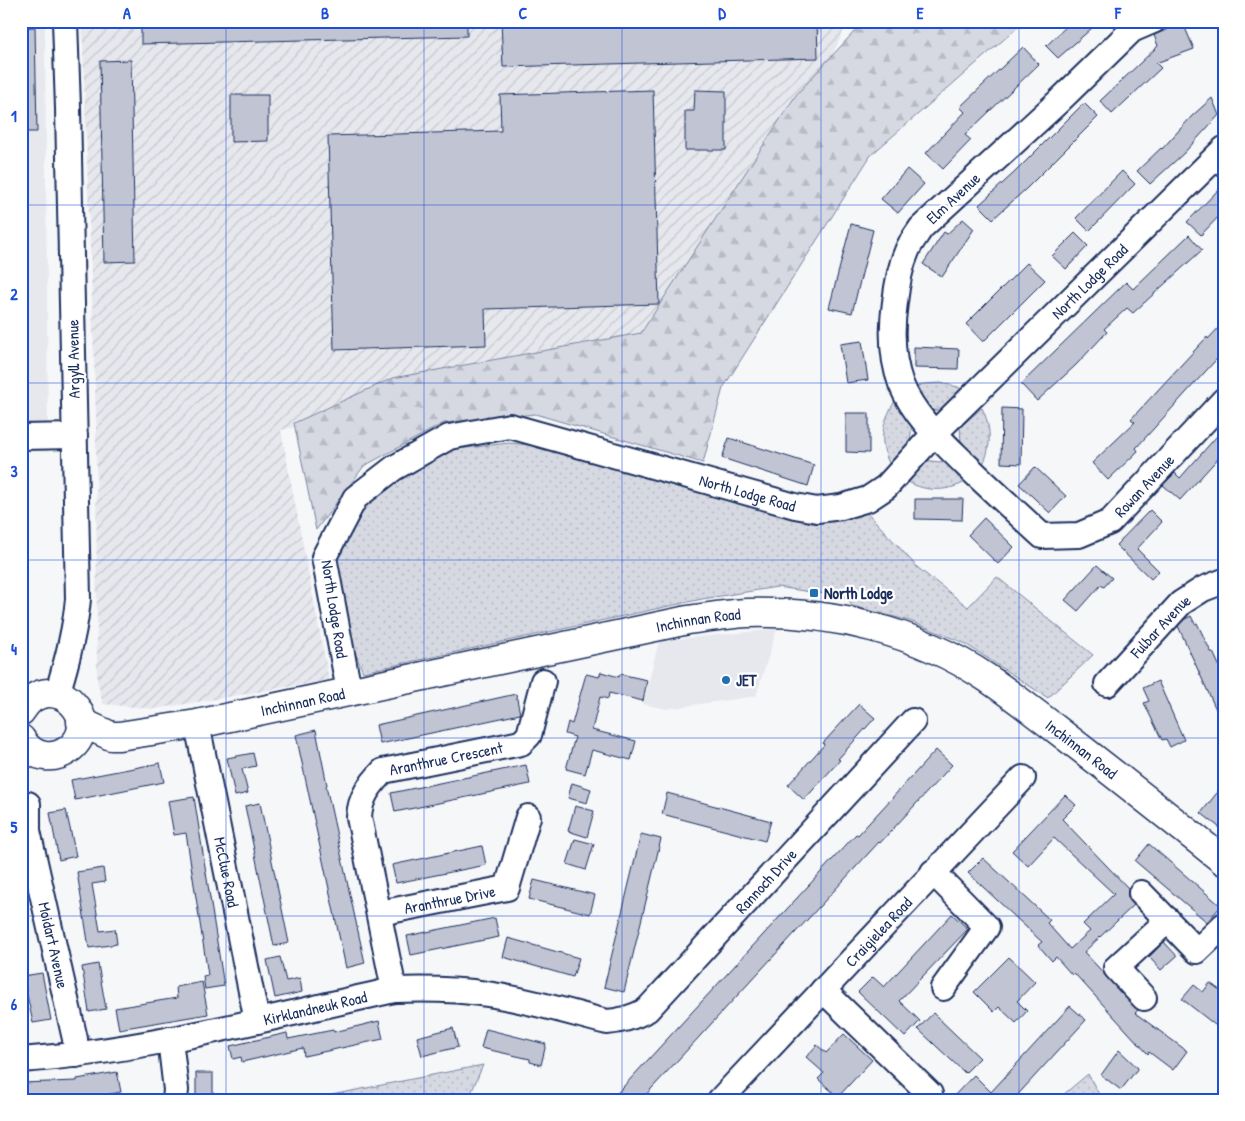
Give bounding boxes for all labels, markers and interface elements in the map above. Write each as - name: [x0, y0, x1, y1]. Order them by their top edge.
- text: A: [123, 2, 131, 24]
- text: B: [321, 2, 329, 24]
- text: C: [519, 2, 528, 24]
- text: D: [718, 2, 726, 24]
- text: E: [916, 2, 924, 24]
- text: F: [1114, 2, 1122, 24]
- text: 1: [11, 105, 17, 127]
- street label: Elm Avenue: [921, 167, 985, 229]
- street label: North Lodge Road: [1046, 239, 1132, 324]
- text: 2: [10, 283, 18, 305]
- street label: Argyll Avenue: [61, 319, 85, 399]
- street label: Rowan Avenue: [1109, 449, 1179, 522]
- text: 3: [10, 460, 18, 482]
- street label: North Lodge Road: [697, 469, 798, 517]
- street label: North Lodge Road: [316, 558, 354, 660]
- place label: North Lodge: [824, 582, 894, 605]
- marker: North Lodge: [808, 587, 820, 599]
- street label: Fulbar Avenue: [1124, 588, 1195, 663]
- street label: Inchinnan Road: [654, 602, 741, 638]
- text: 4: [11, 638, 17, 660]
- place label: JET: [736, 669, 757, 691]
- marker: JET: [720, 674, 732, 686]
- street label: Inchinnan Road: [259, 682, 347, 721]
- street label: Inchinnan Road: [1041, 714, 1122, 784]
- street label: Aranthrue Crescent: [387, 736, 505, 780]
- text: 5: [11, 816, 18, 838]
- street label: McClue Road: [209, 835, 245, 909]
- street label: Rannoch Drive: [730, 843, 802, 918]
- street label: Aranthrue Drive: [402, 879, 498, 919]
- street label: Craigielea Road: [840, 892, 917, 972]
- street label: Moidart Avenue: [33, 900, 74, 991]
- street label: Kirklandneuk Road: [261, 985, 369, 1030]
- text: 6: [11, 993, 18, 1015]

